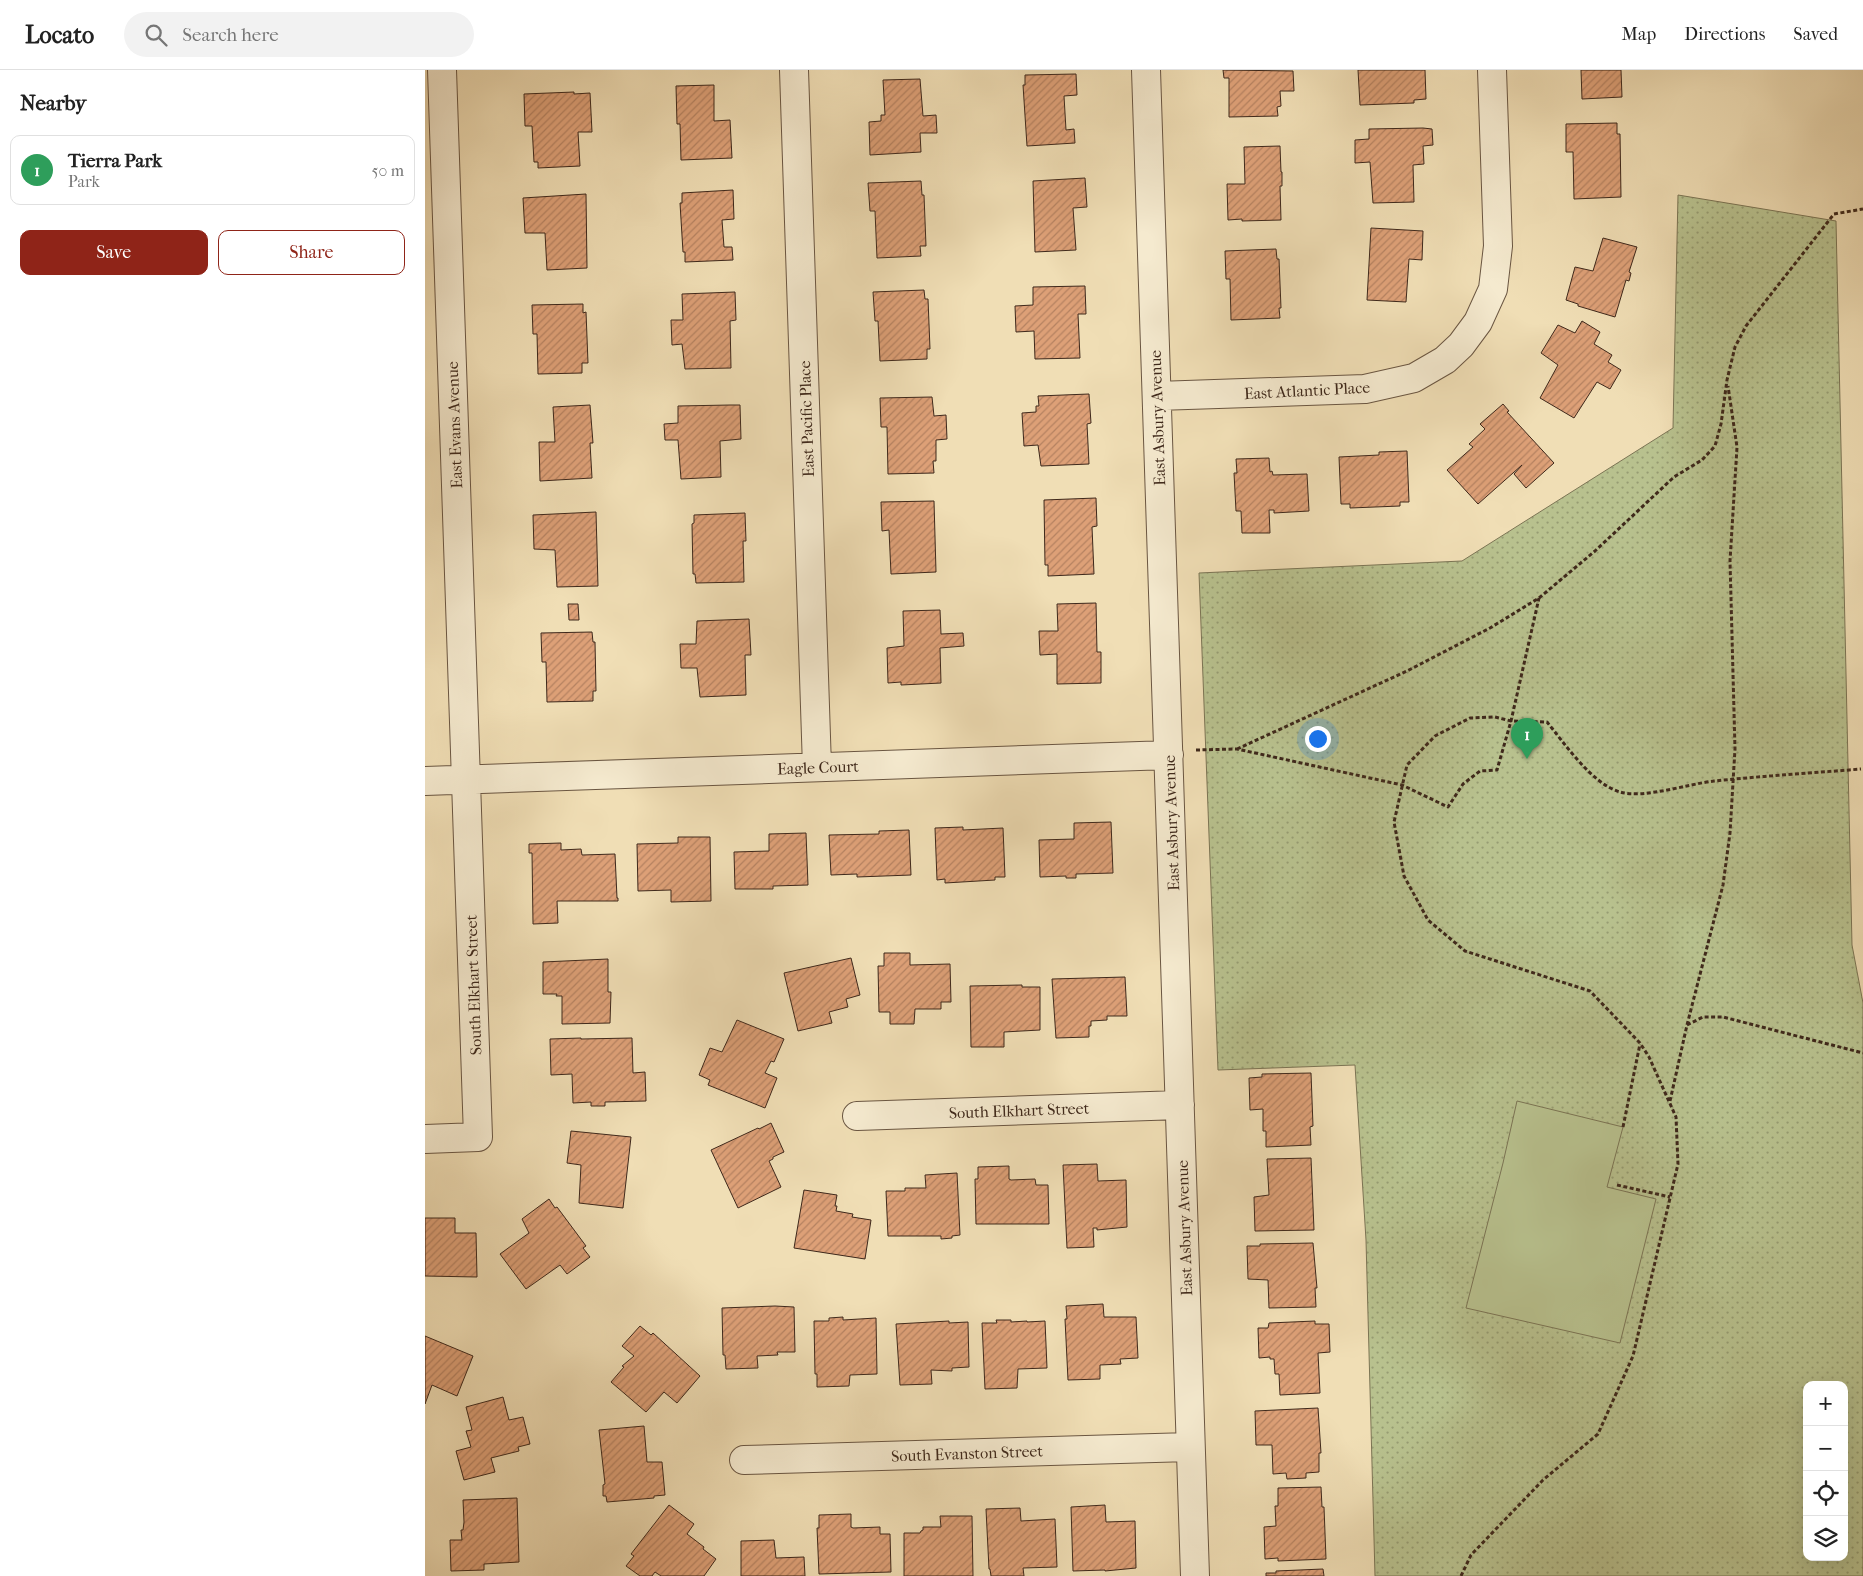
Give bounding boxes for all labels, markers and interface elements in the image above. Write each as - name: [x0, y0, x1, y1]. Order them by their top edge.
- search box: [124, 12, 474, 57]
- text: Locato: [25, 21, 94, 49]
- icon: search: [142, 21, 170, 49]
- text: Search here: [182, 24, 279, 46]
- text: Map: [1622, 24, 1656, 45]
- text: Directions: [1684, 24, 1765, 45]
- text: Saved: [1793, 24, 1838, 45]
- text: Nearby: [20, 91, 86, 115]
- text: Tierra Park: [68, 150, 162, 172]
- text: 1: [34, 161, 40, 180]
- text: 50 m: [372, 161, 404, 180]
- text: Park: [68, 172, 100, 191]
- button: Save: [20, 230, 208, 275]
- button: Share: [218, 230, 405, 275]
- street label: East Asbury Avenue: [1146, 350, 1169, 486]
- street label: East Pacific Place: [795, 360, 818, 478]
- street label: East Evans Avenue: [443, 361, 466, 489]
- street label: East Atlantic Place: [1243, 378, 1371, 403]
- pin: 1: [1511, 718, 1543, 759]
- your location: [1305, 726, 1331, 752]
- street label: East Asbury Avenue: [1160, 755, 1183, 891]
- street label: Eagle Court: [777, 757, 859, 778]
- street label: South Elkhart Street: [462, 914, 485, 1055]
- street label: South Elkhart Street: [949, 1099, 1090, 1122]
- street label: East Asbury Avenue: [1173, 1160, 1196, 1296]
- map controls: [1803, 1381, 1848, 1561]
- button: +: [1803, 1381, 1848, 1426]
- button: −: [1803, 1426, 1848, 1471]
- street label: South Evanston Street: [891, 1441, 1044, 1466]
- button: locate: [1803, 1471, 1848, 1516]
- button: layers: [1803, 1516, 1848, 1561]

